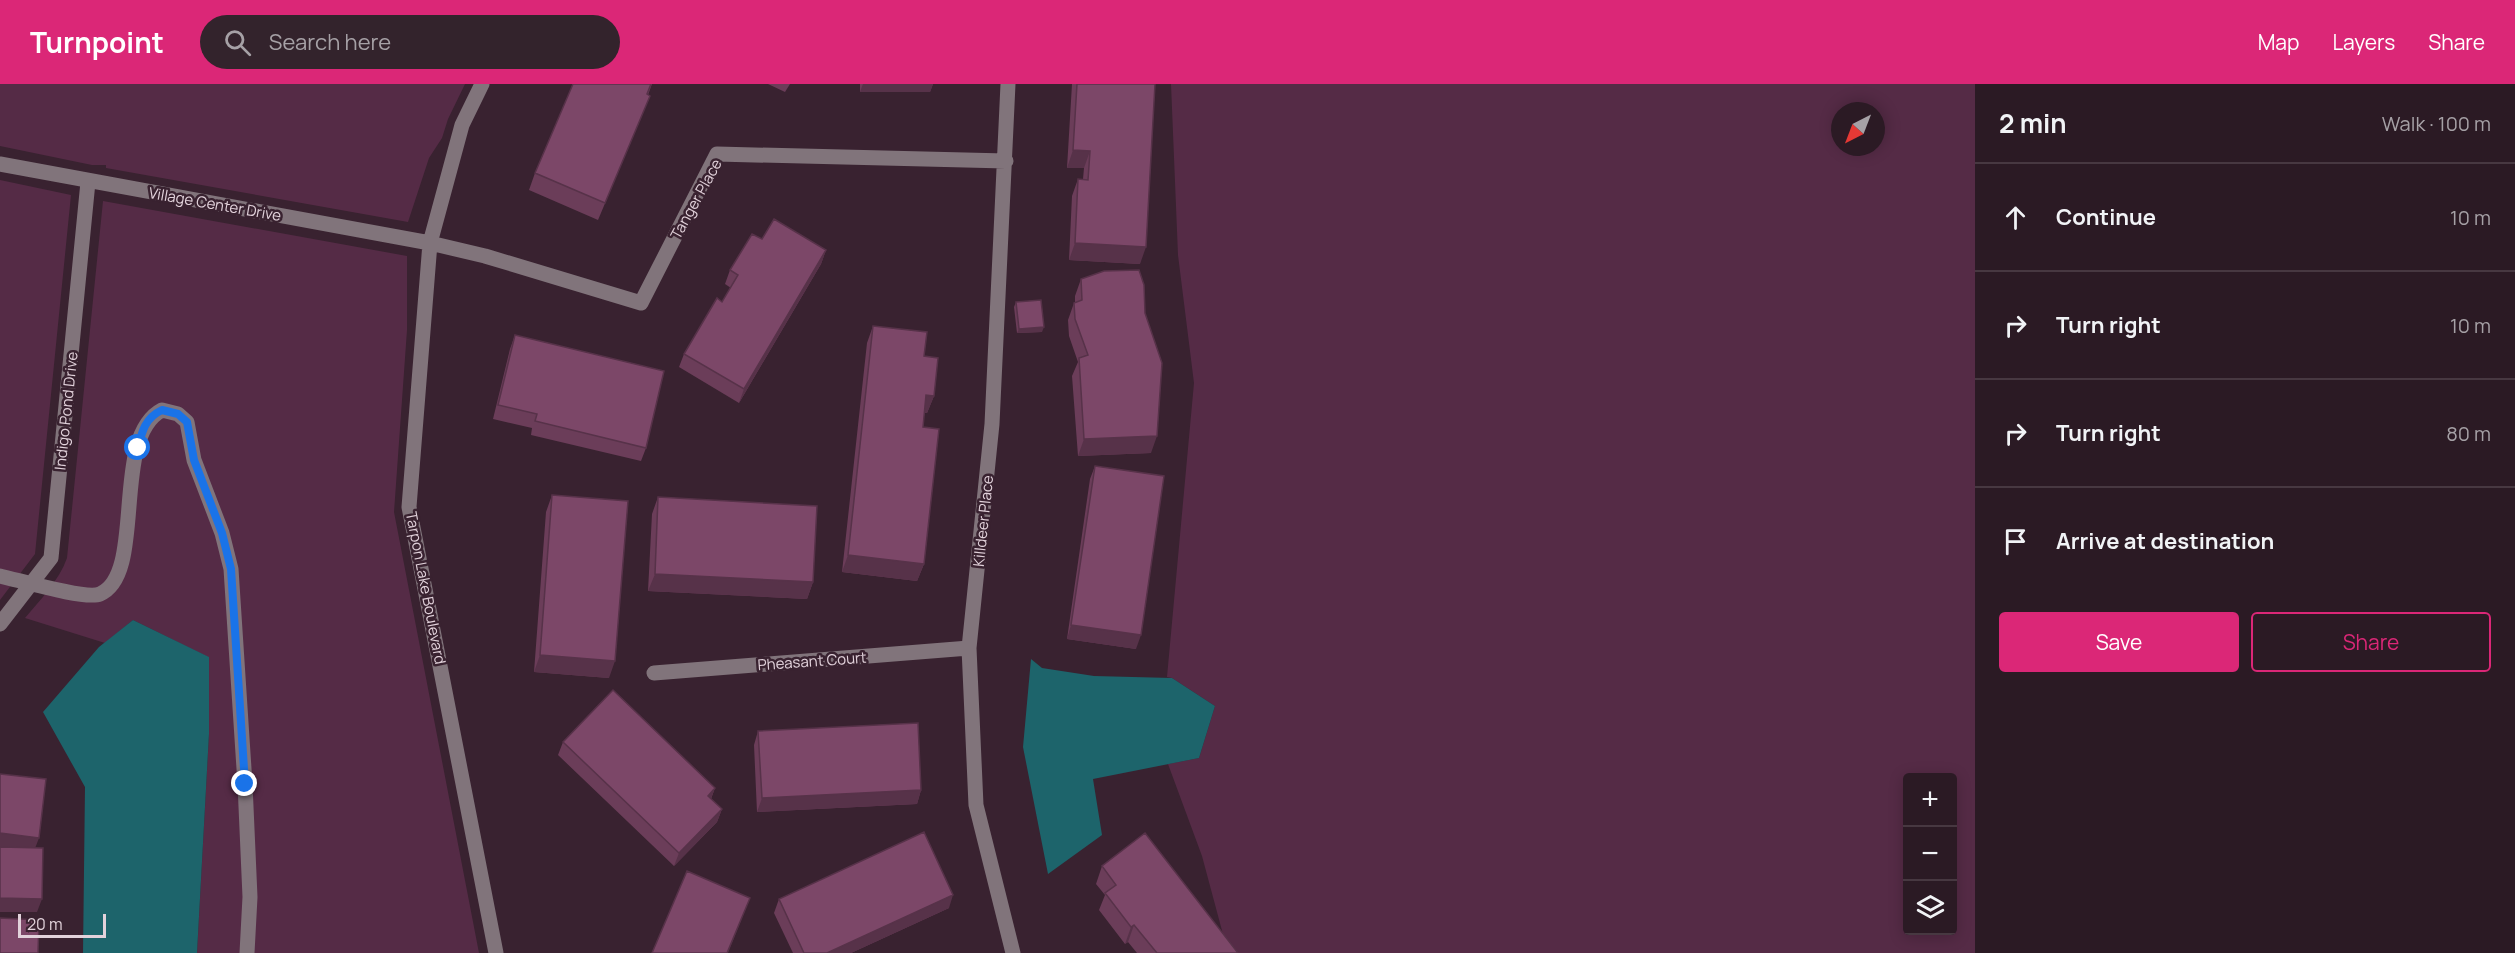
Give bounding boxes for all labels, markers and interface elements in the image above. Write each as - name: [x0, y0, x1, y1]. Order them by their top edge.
- search box: [200, 15, 620, 69]
- text: Turnpoint: [30, 23, 164, 61]
- icon: search: [221, 26, 254, 59]
- text: Search here: [269, 27, 391, 57]
- text: Map: [2258, 28, 2299, 56]
- text: Layers: [2332, 28, 2395, 56]
- text: Share: [2428, 28, 2485, 56]
- north arrow: [1831, 102, 1885, 156]
- text: 2 min: [1999, 105, 2067, 141]
- text: Walk · 100 m: [2382, 110, 2491, 137]
- street label: Tanger Place: [665, 155, 727, 243]
- street label: Village Center Drive: [147, 182, 283, 226]
- icon: ahead: [1999, 201, 2032, 234]
- text: Continue: [2056, 202, 2156, 232]
- text: 10 m: [2450, 204, 2491, 231]
- icon: right: [1999, 309, 2032, 342]
- text: Turn right: [2056, 310, 2161, 340]
- text: 10 m: [2450, 312, 2491, 339]
- street label: Indigo Pond Drive: [49, 350, 83, 471]
- icon: right: [1999, 417, 2032, 450]
- text: Turn right: [2056, 418, 2161, 448]
- text: 80 m: [2446, 420, 2491, 447]
- route start: [124, 434, 150, 460]
- street label: Killdeer Place: [968, 474, 998, 568]
- street label: Tarpon Lake Boulevard: [401, 510, 451, 666]
- icon: arrive: [1999, 525, 2032, 558]
- text: Arrive at destination: [2056, 526, 2274, 556]
- button: Save: [1999, 612, 2239, 672]
- button: Share: [2251, 612, 2491, 672]
- street label: Pheasant Court: [757, 647, 867, 675]
- route end: [231, 770, 257, 796]
- map controls: [1903, 773, 1957, 935]
- button: +: [1903, 773, 1957, 827]
- button: −: [1903, 827, 1957, 881]
- button: layers: [1903, 881, 1957, 935]
- scale bar: [18, 911, 106, 938]
- text: 20 m: [27, 913, 63, 935]

